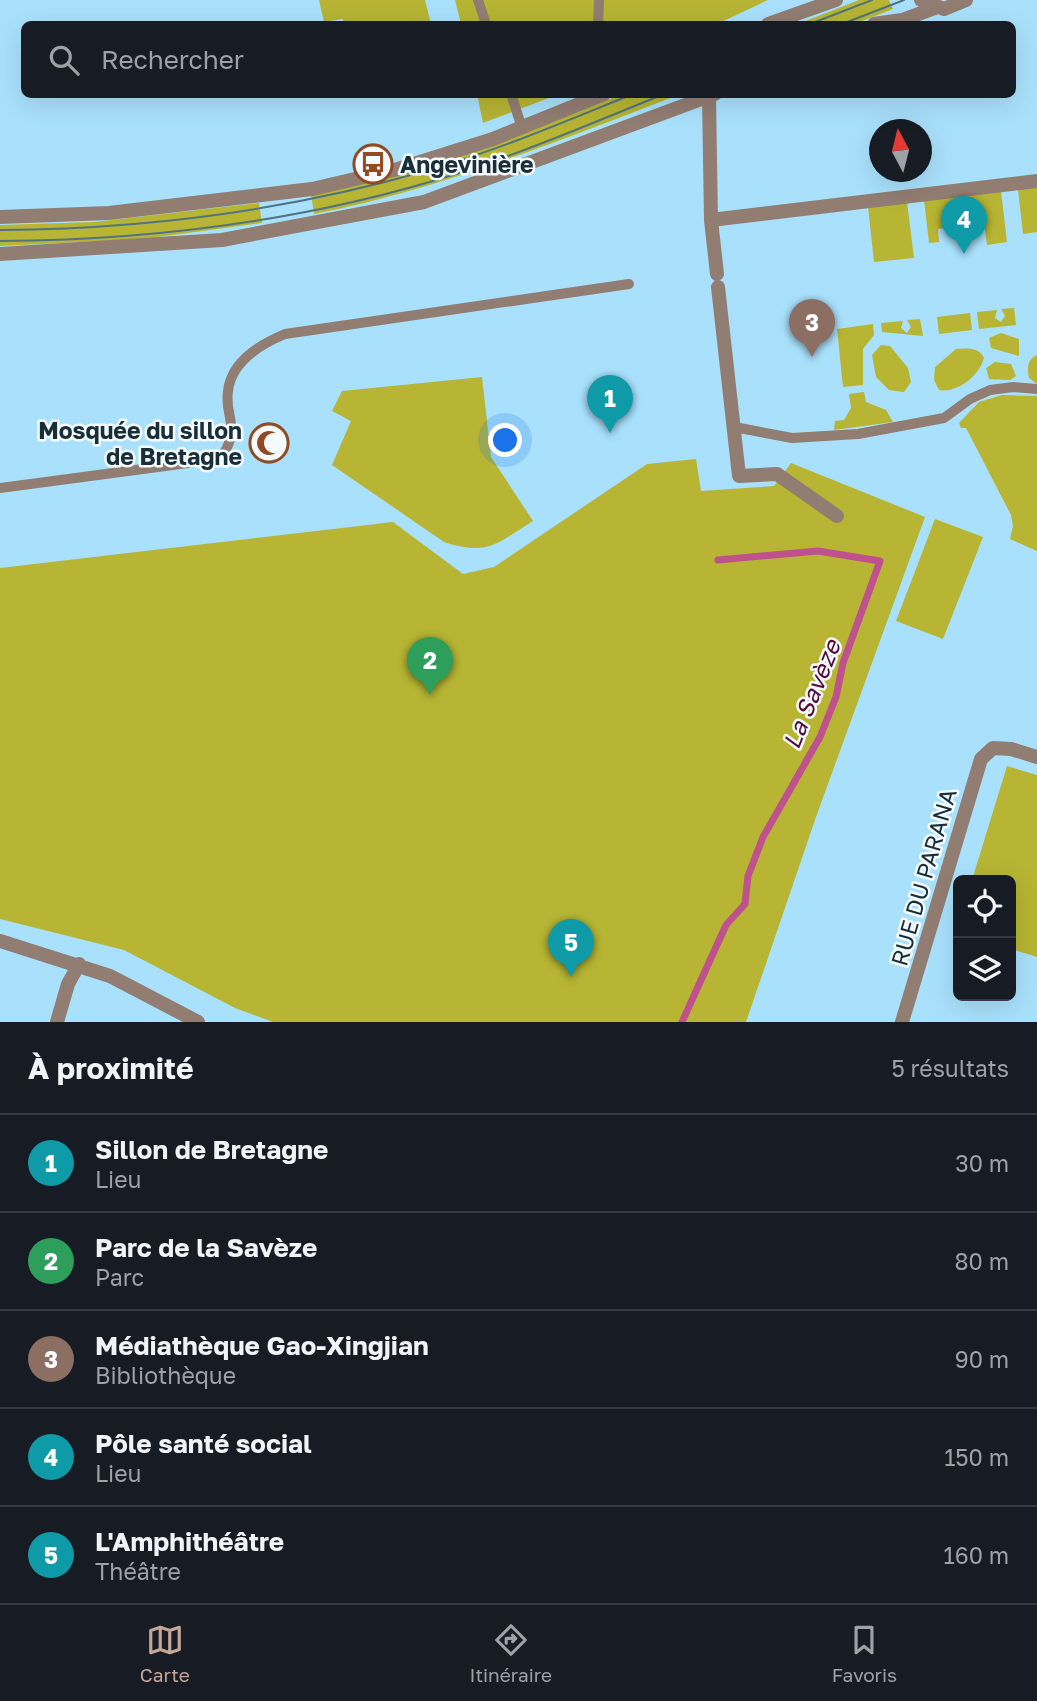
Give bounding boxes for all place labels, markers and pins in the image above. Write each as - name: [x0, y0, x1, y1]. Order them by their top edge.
- bus stop icon: Angevinière: [352, 143, 394, 185]
- place label: Angevinière: [400, 150, 534, 178]
- pin: 4: [941, 196, 987, 254]
- pin: 3: [789, 299, 835, 357]
- pin: 1: [587, 375, 633, 433]
- place label: Mosquée du sillon de Bretagne: [38, 416, 242, 470]
- mosque icon: Mosquée du sillon de Bretagne: [248, 422, 290, 464]
- pin: 2: [407, 637, 453, 695]
- pin: 5: [548, 919, 594, 977]

